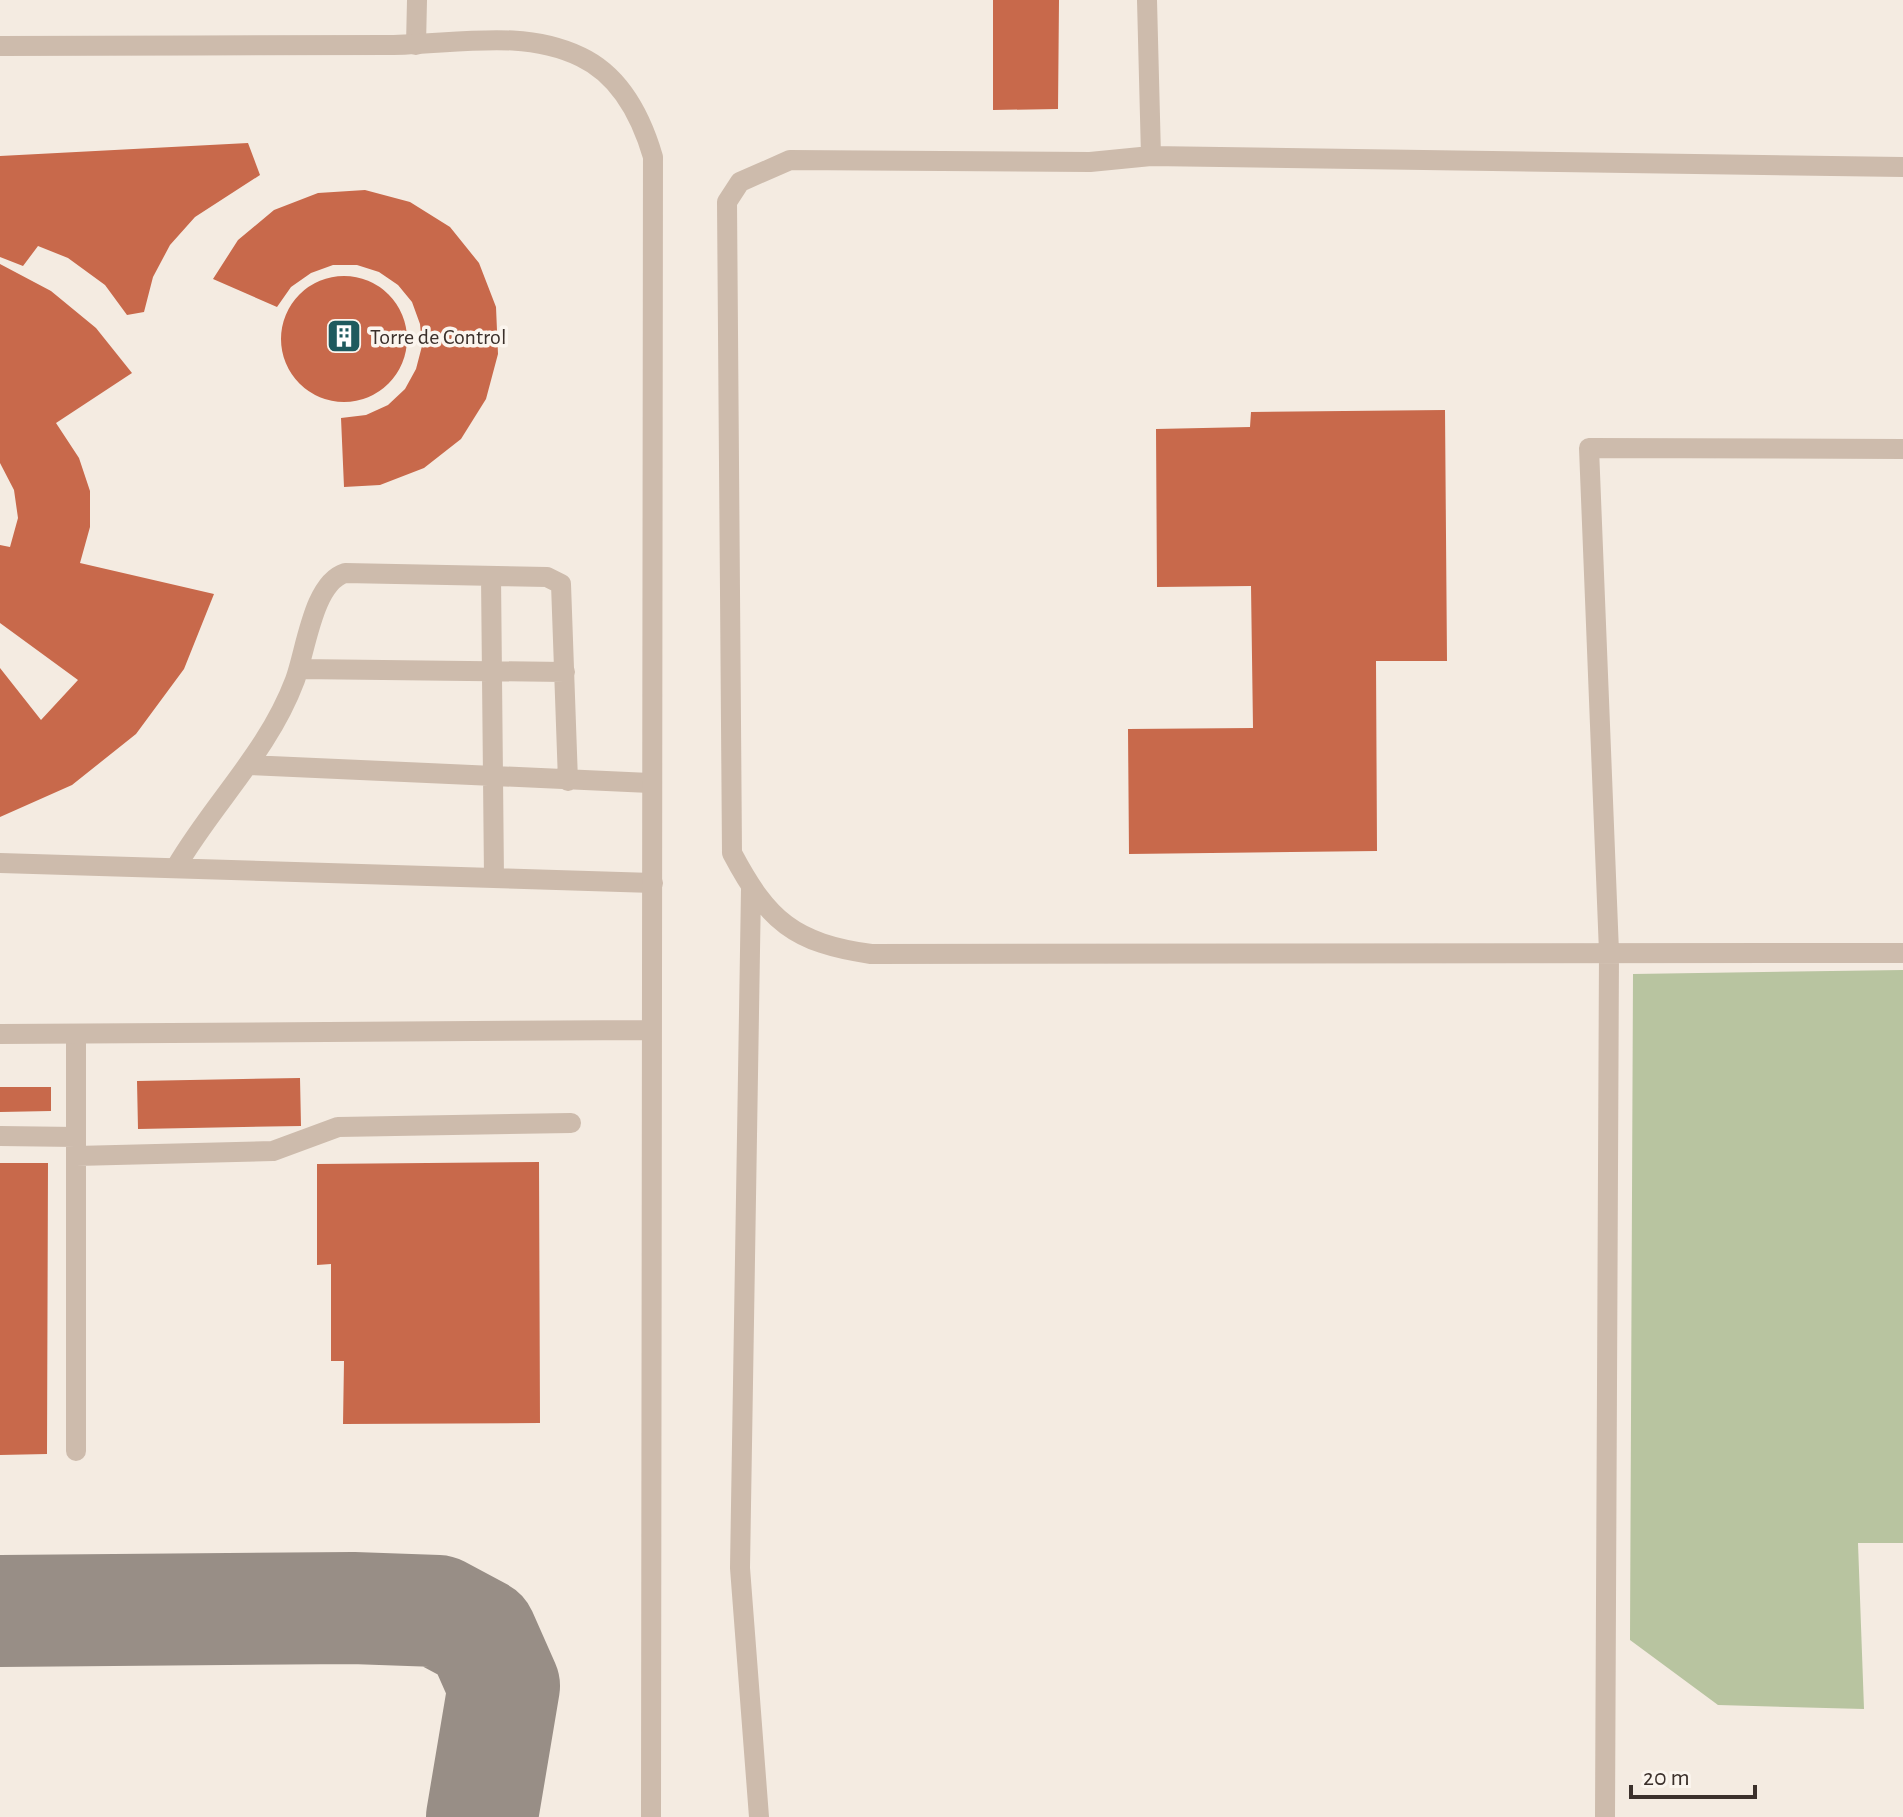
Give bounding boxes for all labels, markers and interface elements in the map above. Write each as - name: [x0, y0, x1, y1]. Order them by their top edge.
- building icon: Torre de Control: [325, 317, 363, 355]
- place label: Torre de Control: [370, 326, 506, 348]
- scale bar: [1631, 1749, 1755, 1799]
- text: 20 m: [1643, 1766, 1690, 1790]

